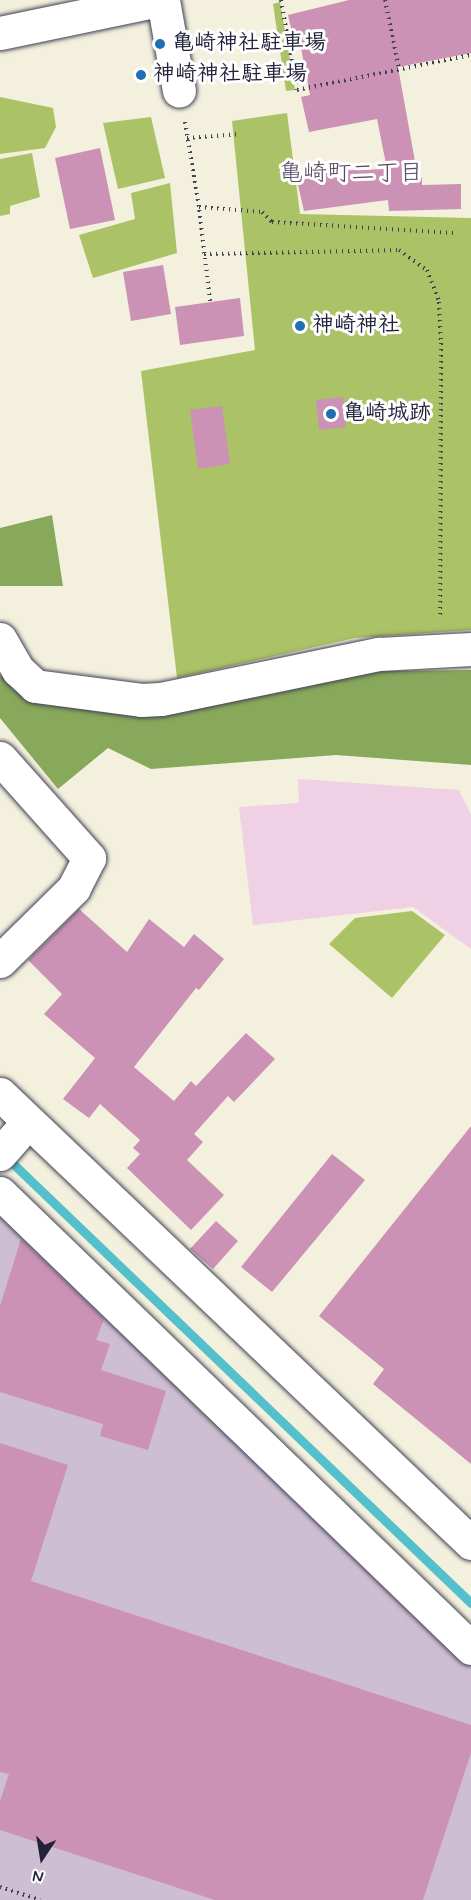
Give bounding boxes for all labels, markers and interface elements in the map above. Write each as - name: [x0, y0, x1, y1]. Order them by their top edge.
- place label: 亀崎神社駐車場: [172, 31, 326, 57]
- marker: 亀崎神社駐車場: [153, 37, 167, 51]
- place label: 神崎神社駐車場: [153, 62, 307, 88]
- marker: 神崎神社駐車場: [134, 68, 148, 82]
- district label: 亀崎町二丁目: [279, 160, 423, 188]
- place label: 神崎神社: [312, 313, 400, 339]
- marker: 神崎神社: [293, 319, 307, 333]
- place label: 亀崎城跡: [343, 401, 431, 427]
- marker: 亀崎城跡: [324, 407, 338, 421]
- north arrow: [12, 1828, 72, 1888]
- text: N: [31, 1865, 46, 1887]

